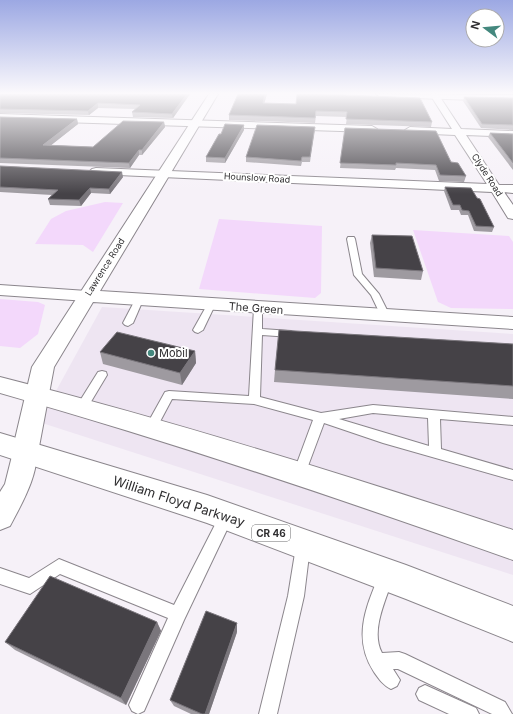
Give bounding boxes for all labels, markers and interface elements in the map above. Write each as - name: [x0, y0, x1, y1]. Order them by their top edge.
- north arrow: [465, 8, 505, 48]
- text: N: [468, 19, 483, 31]
- street label: Clyde Road: [470, 151, 505, 198]
- street label: Hounslow Road: [224, 170, 291, 185]
- street label: Lawrence Road: [82, 236, 127, 298]
- street label: The Green: [228, 299, 284, 317]
- place label: Mobil: [159, 346, 188, 360]
- marker: Mobil: [146, 348, 156, 358]
- street label: William Floyd Parkway: [111, 472, 247, 530]
- road number: CR 46: [252, 525, 290, 541]

